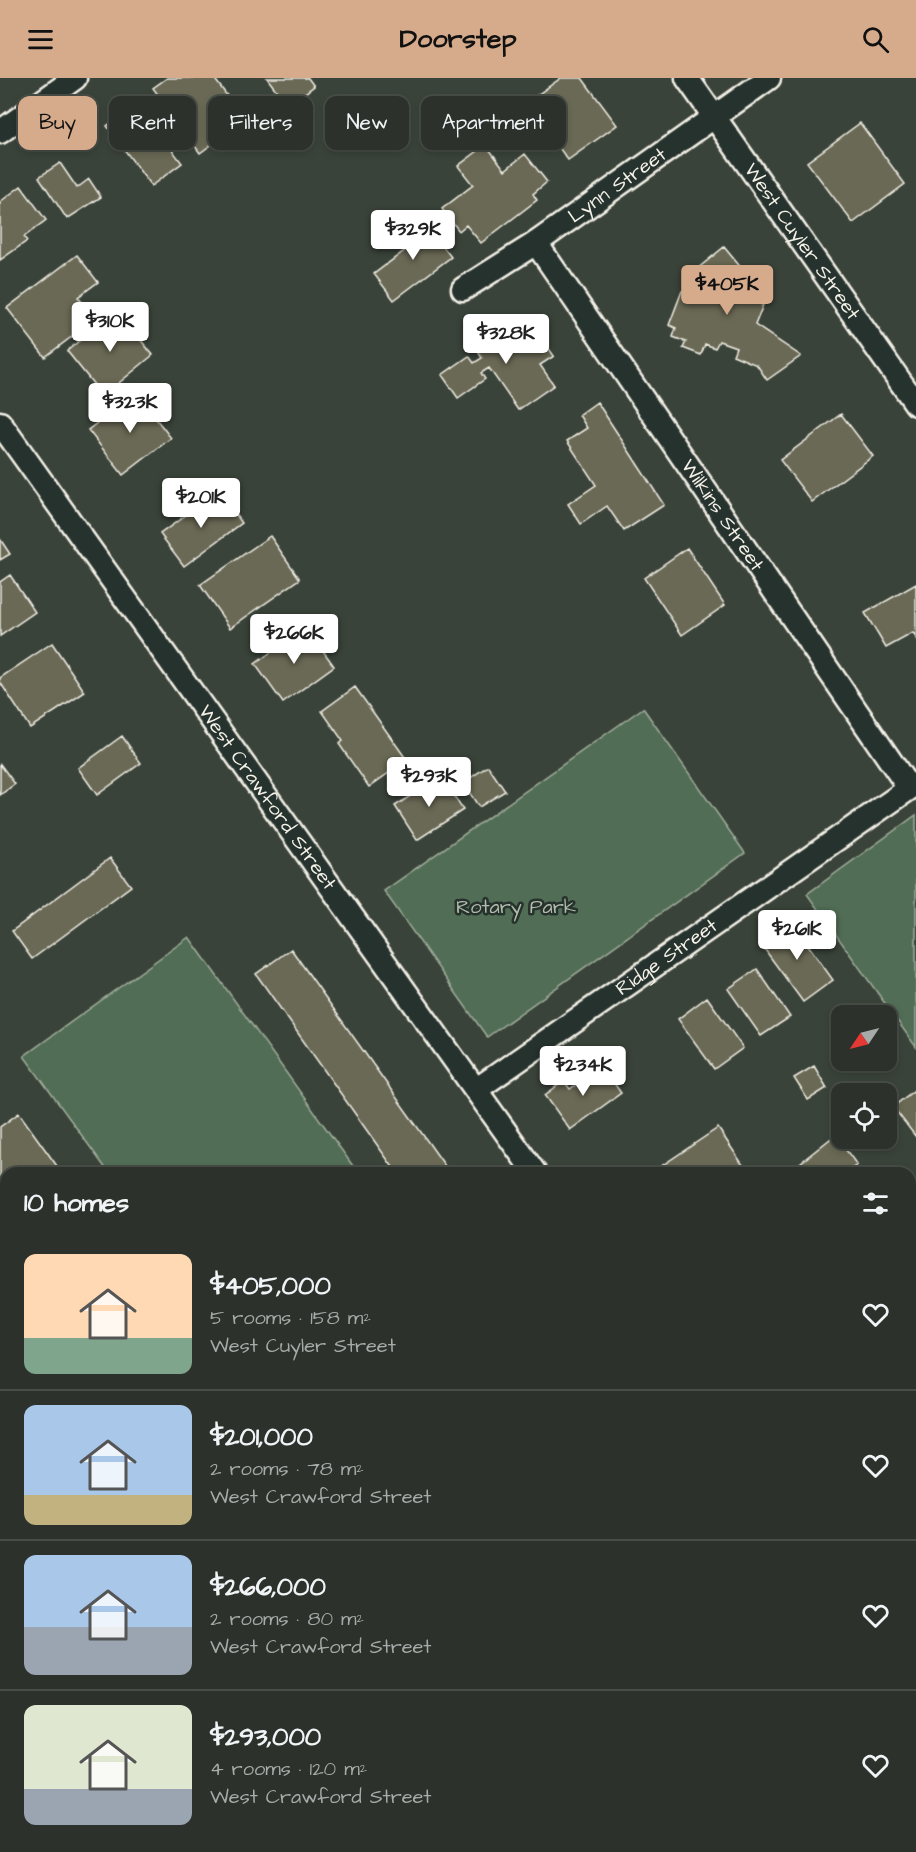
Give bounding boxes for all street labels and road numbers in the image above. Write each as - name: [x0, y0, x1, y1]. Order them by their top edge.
- street label: Lynn Street: [563, 141, 672, 230]
- street label: West Cuyler Street: [737, 158, 867, 326]
- street label: Wilkins Street: [674, 454, 771, 577]
- street label: West Crawford Street: [191, 699, 343, 896]
- street label: Ridge Street: [610, 912, 723, 1002]

